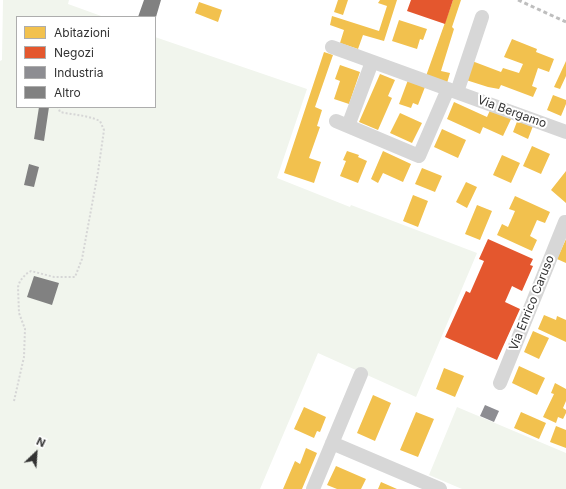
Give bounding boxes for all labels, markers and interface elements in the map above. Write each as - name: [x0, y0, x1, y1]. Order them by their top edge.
- legend: [16, 16, 156, 108]
- text: Abitazioni: [54, 25, 110, 40]
- text: Negozi: [54, 45, 94, 60]
- text: Industria: [54, 65, 103, 80]
- text: Altro: [54, 85, 81, 100]
- street label: Via Bergamo: [476, 93, 548, 131]
- street label: Via Enrico Caruso: [506, 253, 558, 353]
- north arrow: [16, 433, 56, 473]
- text: N: [34, 434, 48, 450]

